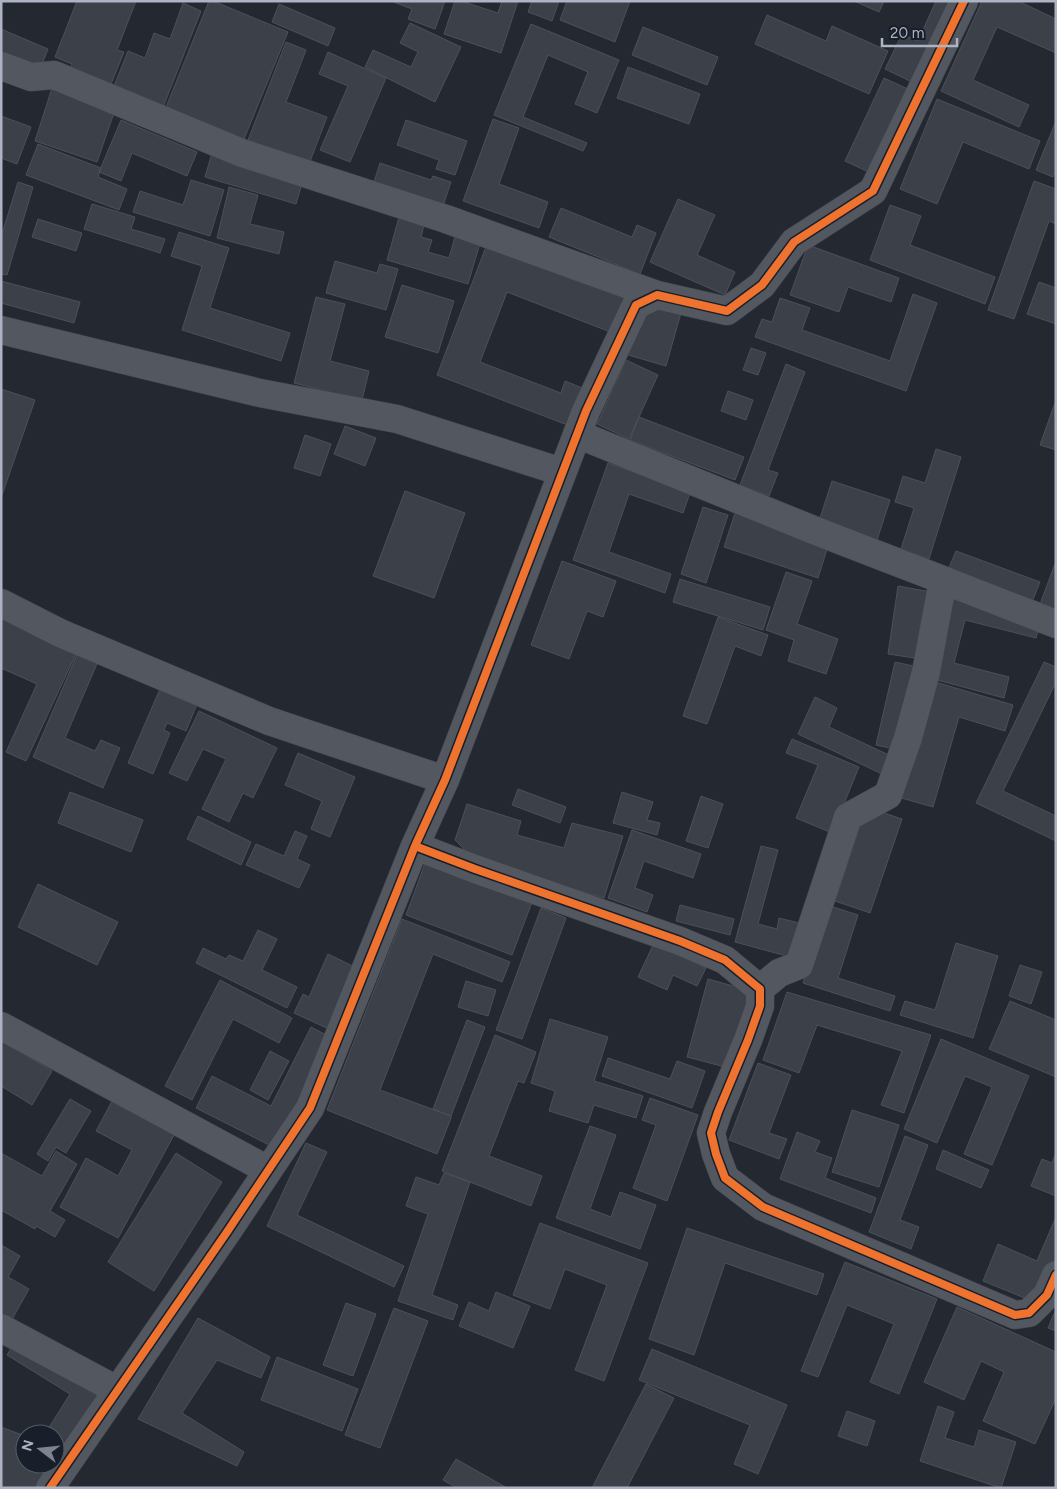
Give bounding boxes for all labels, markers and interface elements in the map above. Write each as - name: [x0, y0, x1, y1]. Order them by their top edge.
- scale bar: [882, 15, 957, 47]
- text: 20 m: [890, 24, 924, 42]
- north arrow: [15, 1424, 65, 1474]
- text: N: [18, 1438, 38, 1453]

